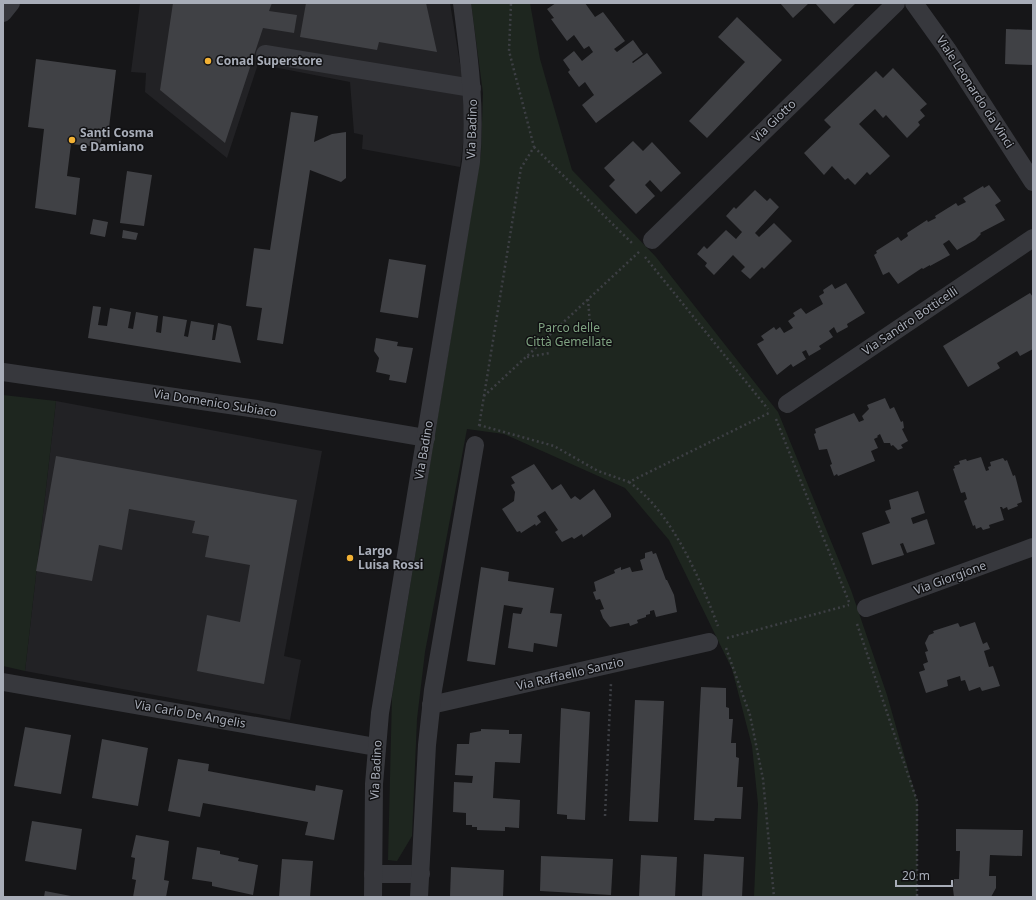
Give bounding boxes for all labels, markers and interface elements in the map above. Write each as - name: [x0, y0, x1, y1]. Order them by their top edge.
- street label: Viale Leonardo da Vinci: [933, 32, 1018, 151]
- place label: Conad Superstore: [216, 52, 322, 69]
- marker: Conad Superstore: [203, 56, 213, 66]
- street label: Via Giotto: [748, 95, 799, 146]
- street label: Via Badino: [462, 99, 481, 159]
- place label: Santi Cosma e Damiano: [80, 124, 154, 155]
- marker: Santi Cosma e Damiano: [67, 135, 77, 145]
- street label: Via Sandro Botticelli: [859, 282, 961, 359]
- park label: Parco delle Città Gemellate: [526, 319, 613, 350]
- street label: Via Domenico Subiaco: [152, 384, 278, 421]
- street label: Via Badino: [410, 419, 437, 481]
- place label: Largo Luisa Rossi: [358, 542, 423, 573]
- marker: Largo Luisa Rossi: [345, 553, 355, 563]
- street label: Via Giorgione: [911, 556, 989, 599]
- street label: Via Raffaello Sanzio: [515, 653, 625, 694]
- street label: Via Carlo De Angelis: [133, 695, 247, 732]
- street label: Via Badino: [365, 740, 386, 800]
- scale bar: [896, 862, 952, 888]
- text: 20 m: [902, 867, 930, 884]

